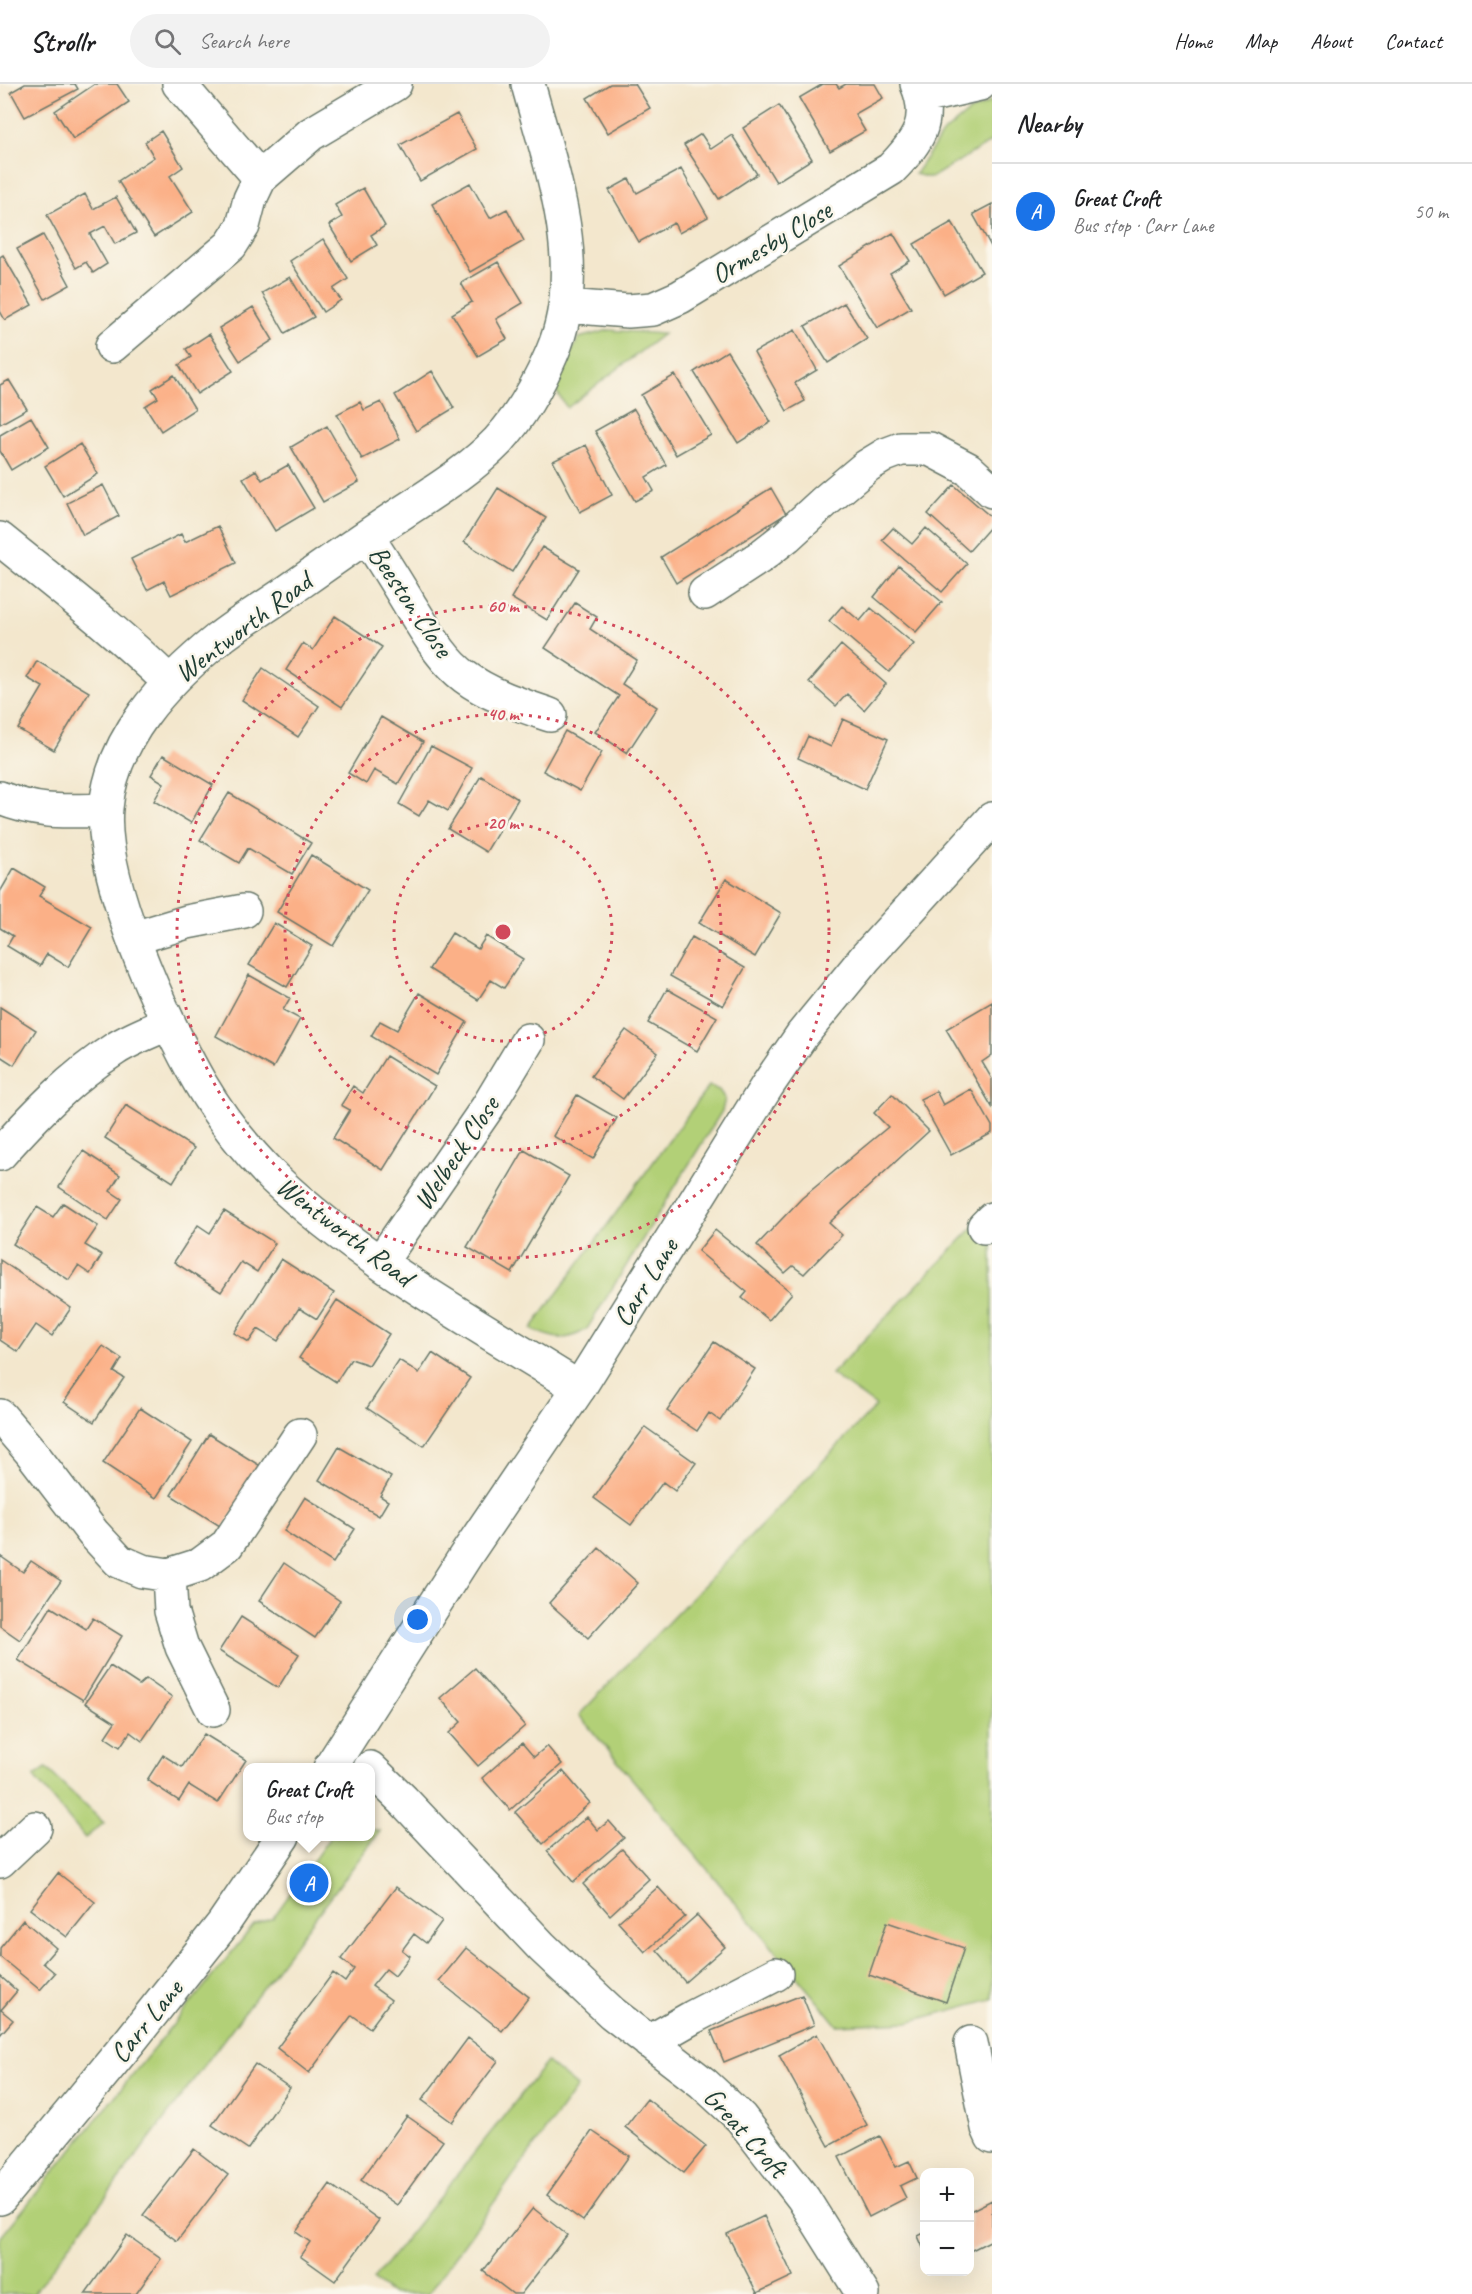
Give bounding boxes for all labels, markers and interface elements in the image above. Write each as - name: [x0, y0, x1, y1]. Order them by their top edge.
- search box: [130, 14, 550, 68]
- text: Strollr: [30, 24, 94, 59]
- icon: search: [151, 25, 184, 58]
- text: Search here: [199, 27, 289, 55]
- text: Home: [1174, 28, 1212, 54]
- text: Map: [1245, 28, 1277, 54]
- text: About: [1310, 28, 1352, 54]
- text: Contact: [1385, 28, 1442, 54]
- text: Nearby: [1016, 107, 1081, 140]
- text: Great Croft: [1073, 185, 1160, 213]
- street label: Ormesby Close: [704, 191, 839, 292]
- text: A: [1030, 199, 1041, 224]
- text: 50 m: [1414, 199, 1448, 224]
- text: Bus stop · Carr Lane: [1073, 213, 1213, 238]
- street label: Beeston Close: [361, 538, 462, 665]
- street label: Wentworth Road: [168, 562, 322, 690]
- text: 60 m: [487, 595, 520, 617]
- text: 40 m: [488, 703, 520, 725]
- text: 20 m: [488, 812, 520, 834]
- centre of rings: [493, 922, 513, 942]
- street label: Welbeck Close: [405, 1088, 508, 1217]
- street label: Wentworth Road: [270, 1168, 424, 1296]
- street label: Carr Lane: [604, 1230, 687, 1333]
- your location: [403, 1605, 432, 1634]
- popup: [243, 1763, 375, 1841]
- text: Great Croft: [265, 1776, 353, 1804]
- text: Bus stop: [265, 1804, 323, 1829]
- pin: A: [290, 1860, 328, 1906]
- street label: Carr Lane: [102, 1971, 191, 2070]
- street label: Great Croft: [696, 2079, 798, 2187]
- map controls: [920, 2168, 974, 2276]
- button: +: [920, 2168, 974, 2222]
- button: −: [920, 2222, 974, 2276]

